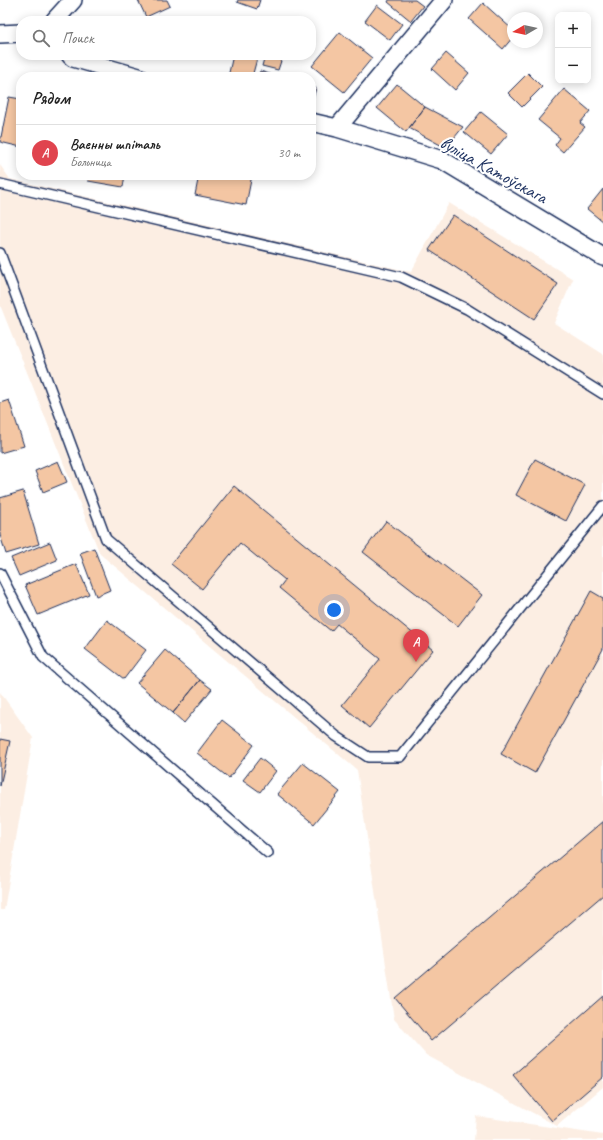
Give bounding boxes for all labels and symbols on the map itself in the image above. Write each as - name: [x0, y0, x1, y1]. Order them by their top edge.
- north arrow: [507, 12, 543, 48]
- street label: вуліца Катоўскага: [436, 131, 553, 210]
- your location: [324, 600, 344, 620]
- pin: A: [403, 629, 429, 662]

